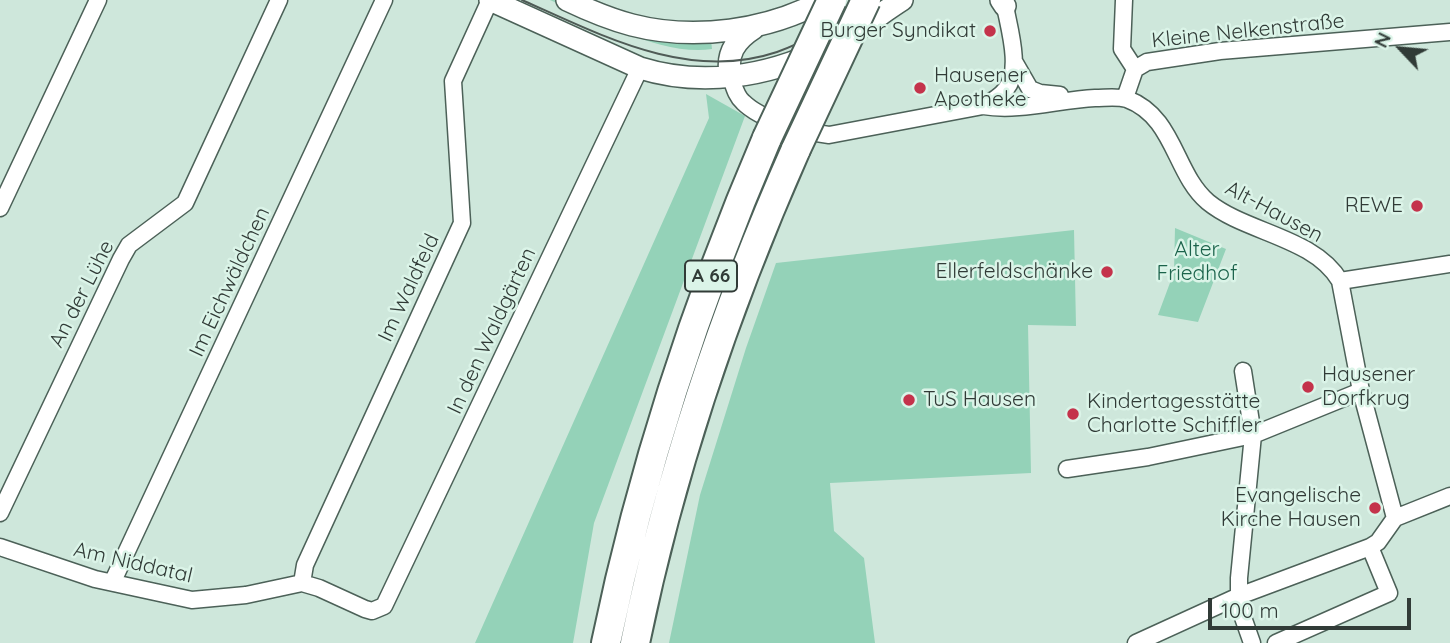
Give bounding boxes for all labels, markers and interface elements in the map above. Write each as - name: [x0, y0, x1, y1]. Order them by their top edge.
- street label: Kleine Nelkenstraße: [1150, 8, 1346, 54]
- north arrow: [1366, 14, 1436, 84]
- place label: Burger Syndikat: [820, 18, 976, 44]
- marker: Burger Syndikat: [982, 23, 998, 39]
- text: N: [1368, 28, 1396, 51]
- place label: Hausener Apotheke: [934, 63, 1027, 113]
- marker: Hausener Apotheke: [912, 80, 928, 96]
- street label: Alt-Hausen: [1221, 176, 1327, 248]
- place label: REWE: [1345, 193, 1403, 219]
- marker: REWE: [1409, 198, 1425, 214]
- street label: Im Eichwäldchen: [184, 203, 276, 361]
- street label: Im Waldfeld: [373, 230, 445, 346]
- street label: An der Lühe: [44, 236, 120, 352]
- park label: Alter Friedhof: [1156, 237, 1238, 287]
- street label: In den Waldgärten: [442, 244, 542, 418]
- place label: Ellerfeldschänke: [936, 259, 1093, 285]
- road number: A 66: [685, 260, 737, 292]
- marker: Ellerfeldschänke: [1099, 264, 1115, 280]
- place label: Hausener Dorfkrug: [1322, 362, 1415, 412]
- marker: Hausener Dorfkrug: [1300, 379, 1316, 395]
- place label: TuS Hausen: [923, 387, 1036, 413]
- place label: Kindertagesstätte Charlotte Schiffler: [1087, 389, 1261, 439]
- marker: TuS Hausen: [901, 392, 917, 408]
- marker: Kindertagesstätte Charlotte Schiffler: [1065, 406, 1081, 422]
- place label: Evangelische Kirche Hausen: [1221, 483, 1361, 533]
- marker: Evangelische Kirche Hausen: [1367, 500, 1383, 516]
- street label: Am Niddatal: [71, 537, 195, 589]
- scale bar: [1212, 584, 1415, 628]
- text: 100 m: [1221, 597, 1279, 623]

